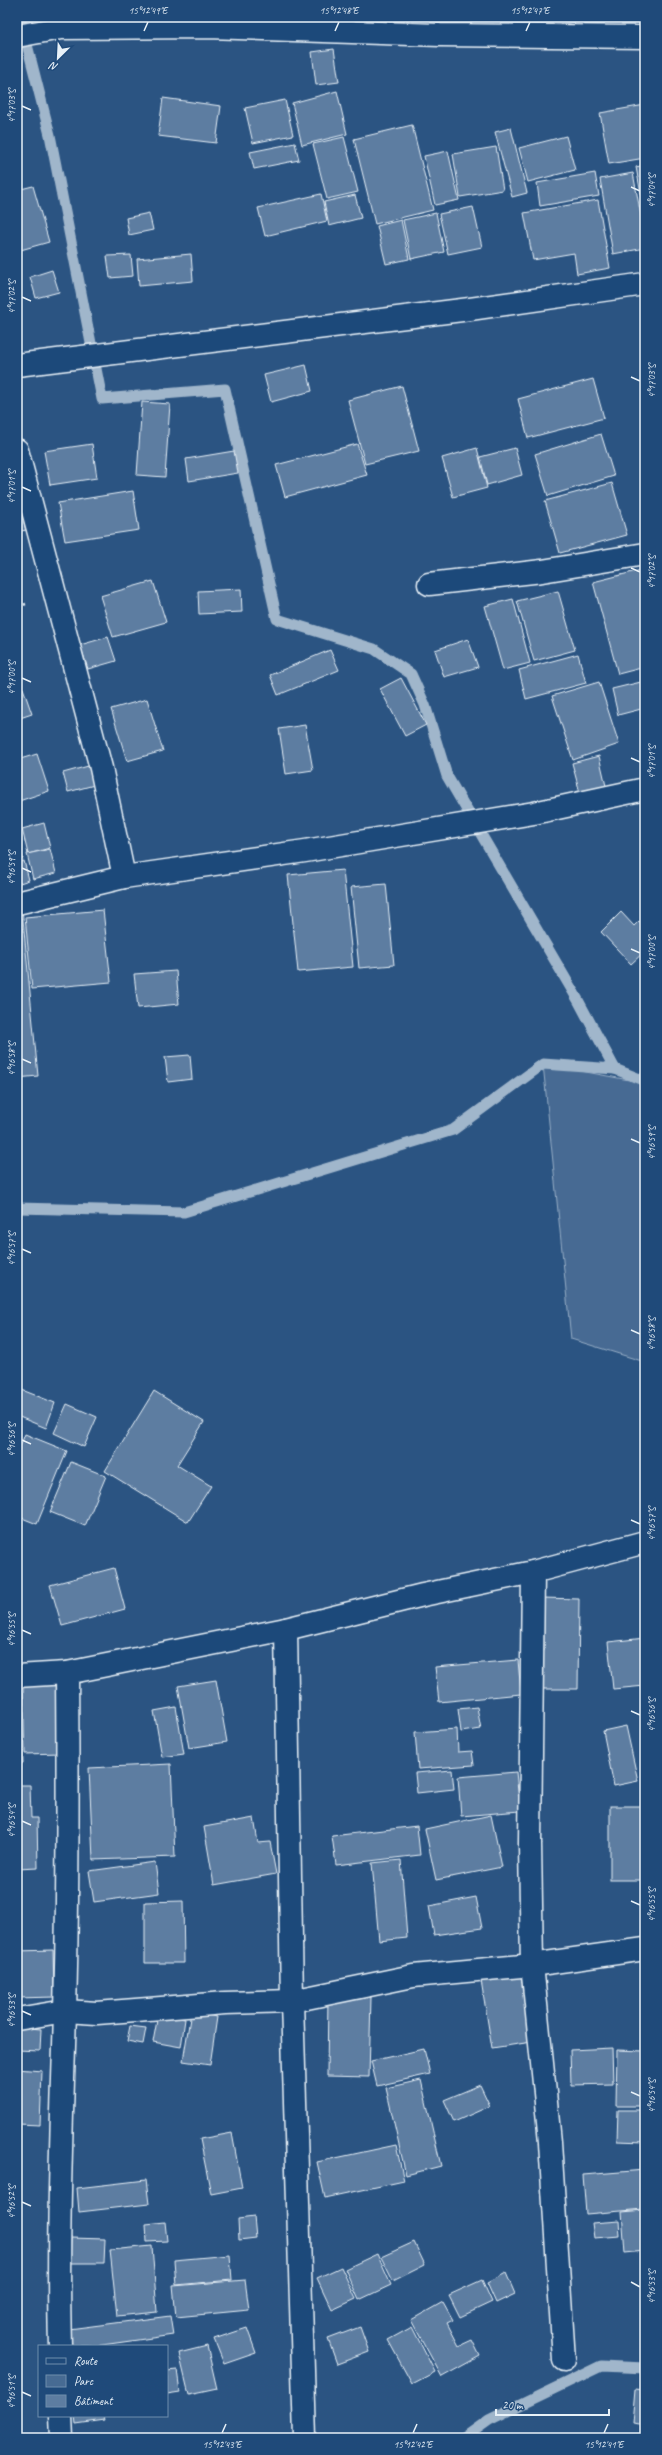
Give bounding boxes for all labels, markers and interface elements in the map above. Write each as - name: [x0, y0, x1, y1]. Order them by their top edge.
- text: 15°12'49"E: [129, 4, 169, 17]
- text: 15°12'48"E: [320, 4, 360, 17]
- text: 15°12'47"E: [511, 4, 551, 17]
- north arrow: [38, 38, 78, 78]
- text: N: [46, 58, 60, 75]
- text: 4°17'03"S: [5, 87, 18, 123]
- text: 4°17'04"S: [645, 172, 658, 208]
- text: 4°17'02"S: [5, 278, 18, 314]
- text: 4°17'03"S: [645, 362, 658, 398]
- text: 4°17'01"S: [5, 468, 18, 504]
- text: 4°17'02"S: [645, 553, 658, 589]
- text: 4°17'00"S: [5, 659, 18, 695]
- text: 4°17'01"S: [645, 743, 658, 779]
- text: 4°16'59"S: [5, 849, 18, 885]
- text: 4°17'00"S: [645, 934, 658, 970]
- text: 4°16'58"S: [5, 1040, 18, 1076]
- text: 4°16'59"S: [645, 1124, 658, 1160]
- text: 4°16'57"S: [5, 1230, 18, 1266]
- text: 4°16'58"S: [645, 1315, 658, 1351]
- text: 4°16'56"S: [5, 1421, 18, 1457]
- text: 4°16'57"S: [645, 1505, 658, 1541]
- text: 4°16'55"S: [5, 1611, 18, 1647]
- text: 4°16'56"S: [645, 1696, 658, 1732]
- text: 4°16'54"S: [5, 1802, 18, 1838]
- text: 4°16'55"S: [645, 1886, 658, 1922]
- text: 4°16'53"S: [5, 1992, 18, 2028]
- text: 4°16'54"S: [645, 2077, 658, 2113]
- text: 4°16'52"S: [5, 2183, 18, 2219]
- text: 4°16'53"S: [645, 2268, 658, 2304]
- legend: [38, 2345, 168, 2417]
- text: Route: [74, 2353, 98, 2369]
- text: 4°16'51"S: [5, 2373, 18, 2409]
- text: Parc: [74, 2373, 94, 2389]
- scale bar: [496, 2391, 609, 2417]
- text: Bâtiment: [74, 2393, 113, 2409]
- text: 20 m: [502, 2397, 524, 2413]
- text: 15°12'43"E: [203, 2438, 243, 2451]
- text: 15°12'42"E: [394, 2438, 434, 2451]
- text: 15°12'41"E: [585, 2438, 625, 2451]

